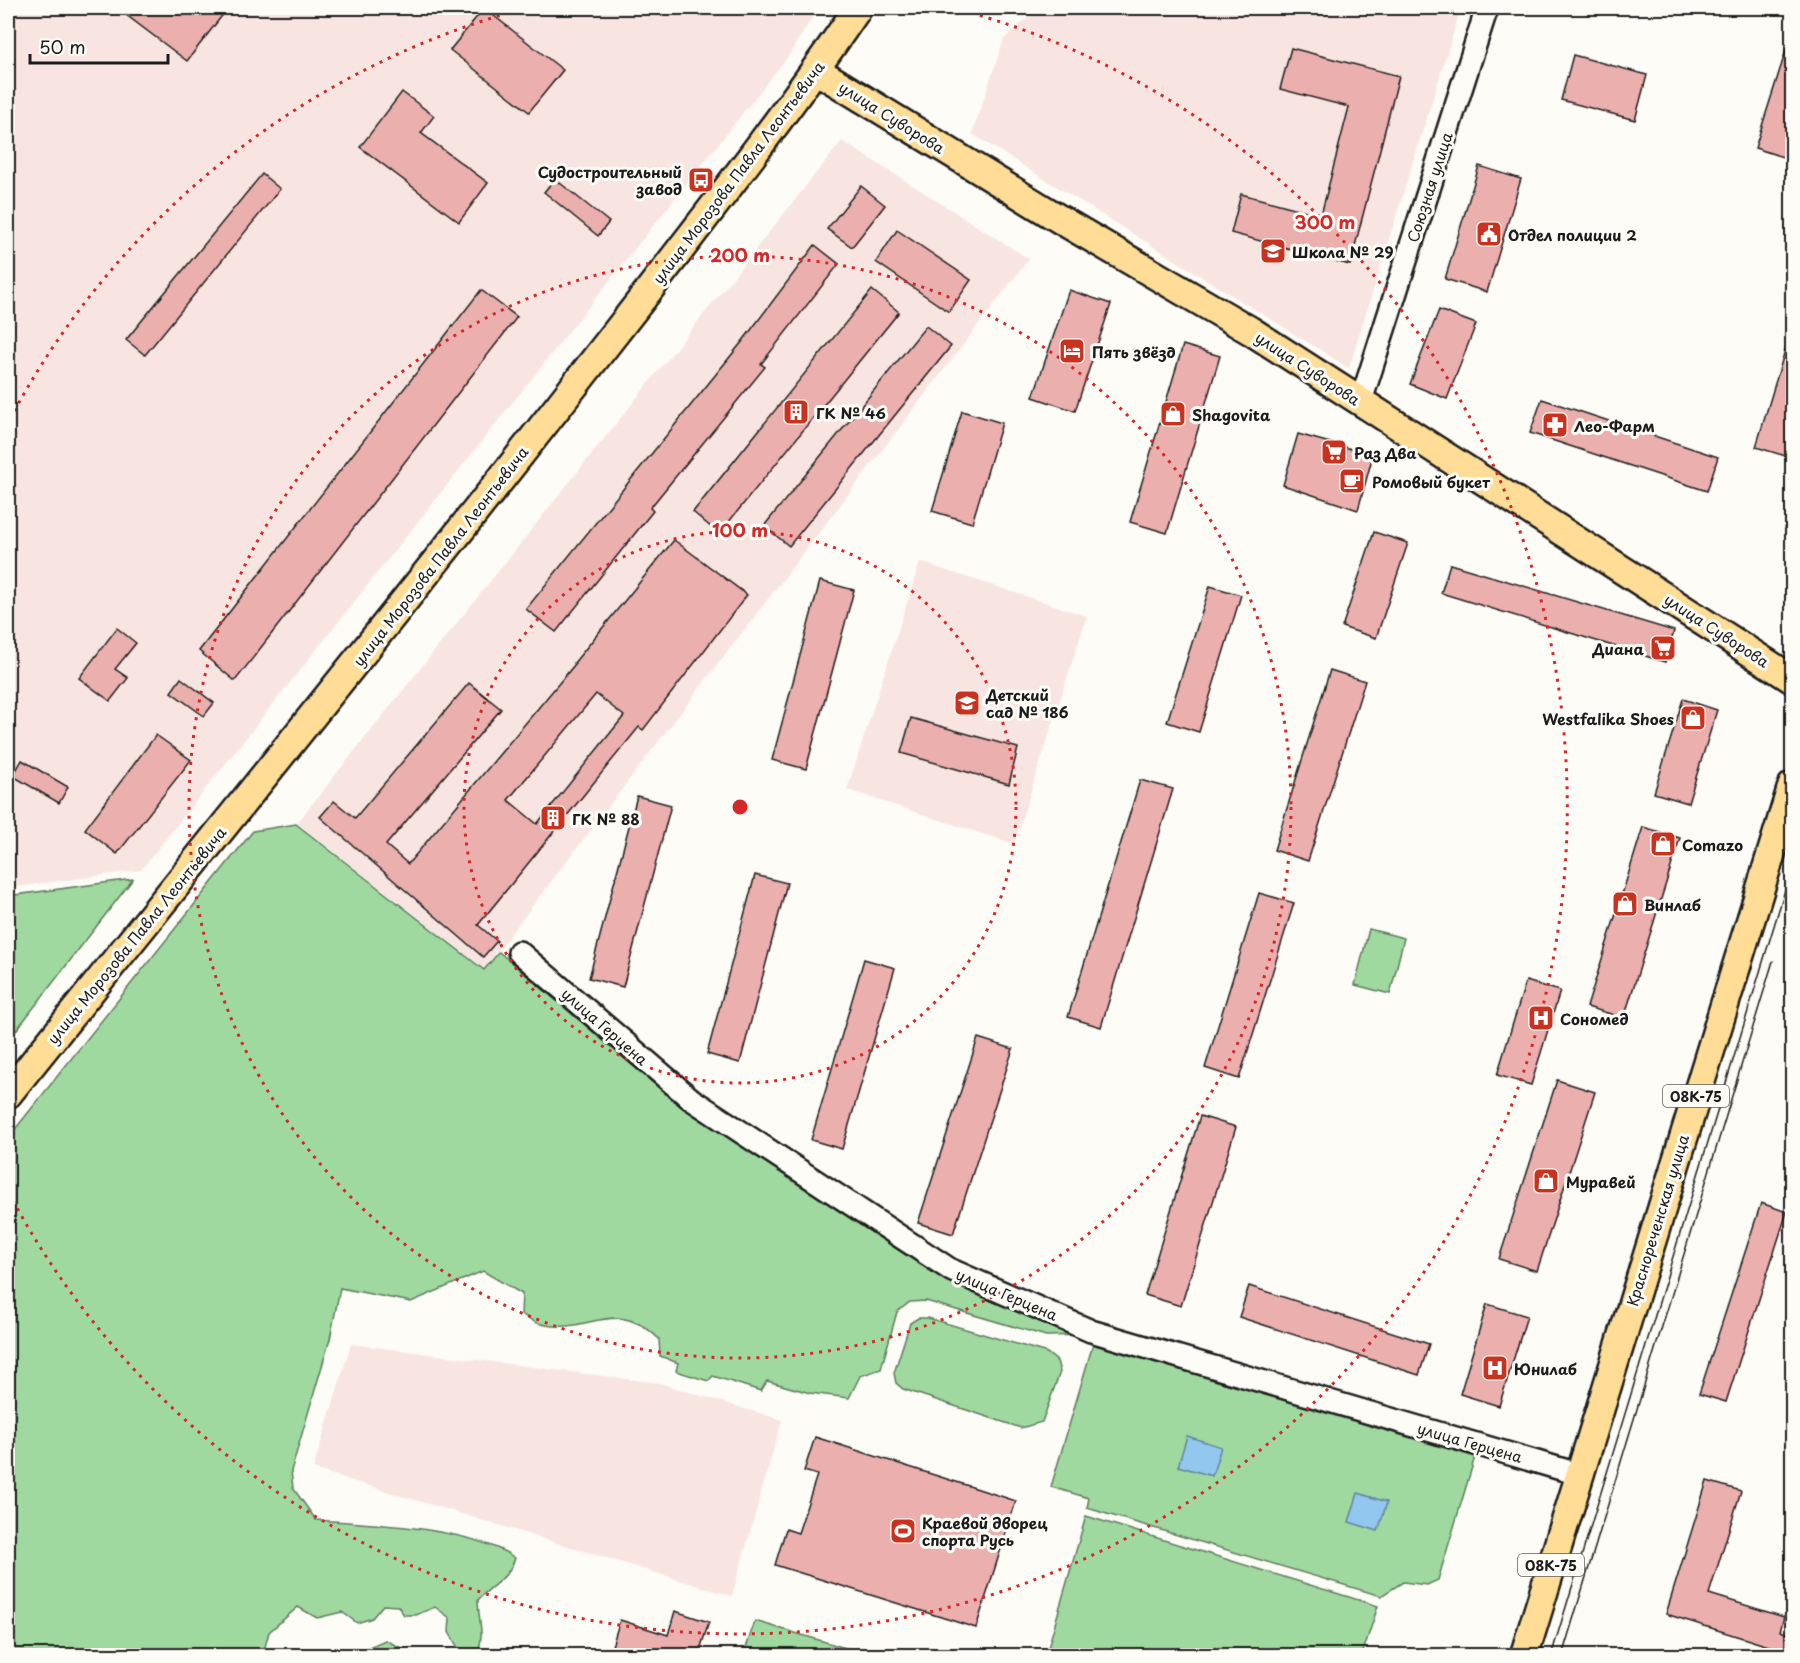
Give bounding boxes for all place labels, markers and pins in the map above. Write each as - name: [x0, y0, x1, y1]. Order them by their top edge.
- place label: Судостроительный завод: [538, 160, 682, 200]
- bus stop icon: Судостроительный завод: [686, 165, 716, 195]
- public building icon: Отдел полиции 2: [1474, 219, 1504, 249]
- place label: Отдел полиции 2: [1508, 223, 1637, 246]
- school or university icon: Школа № 29: [1258, 236, 1288, 266]
- place label: Школа № 29: [1292, 240, 1394, 263]
- hotel icon: Пять звёзд: [1057, 336, 1087, 366]
- place label: Пять звёзд: [1092, 340, 1176, 363]
- building icon: ГК № 46: [781, 397, 811, 427]
- shop icon: Shagovita: [1158, 399, 1188, 429]
- place label: ГК № 46: [816, 401, 886, 424]
- place label: Shagovita: [1192, 403, 1271, 426]
- pharmacy icon: Лео-Фарм: [1540, 410, 1570, 440]
- place label: Лео-Фарм: [1574, 414, 1655, 437]
- supermarket icon: Раз Два: [1319, 437, 1349, 467]
- place label: Раз Два: [1354, 441, 1417, 464]
- cafe icon: Ромовый букет: [1337, 466, 1367, 496]
- place label: Ромовый букет: [1372, 470, 1491, 493]
- supermarket icon: Диана: [1648, 633, 1678, 663]
- place label: Диана: [1592, 637, 1645, 660]
- place label: Детский сад № 186: [985, 683, 1069, 723]
- school or university icon: Детский сад № 186: [952, 688, 982, 718]
- shop icon: Westfalika Shoes: [1678, 703, 1708, 733]
- place label: Westfalika Shoes: [1542, 707, 1674, 730]
- centre of rings: [730, 797, 750, 817]
- building icon: ГК № 88: [538, 803, 568, 833]
- place label: ГК № 88: [572, 807, 640, 830]
- shop icon: Comazo: [1648, 829, 1678, 859]
- place label: Comazo: [1682, 833, 1743, 856]
- shop icon: Винлаб: [1610, 889, 1640, 919]
- place label: Винлаб: [1644, 893, 1701, 916]
- hospital icon: Сономед: [1526, 1003, 1556, 1033]
- place label: Сономед: [1560, 1007, 1628, 1030]
- shop icon: Муравей: [1531, 1166, 1561, 1196]
- place label: Муравей: [1566, 1170, 1636, 1193]
- hospital icon: Юнилаб: [1480, 1353, 1510, 1383]
- place label: Юнилаб: [1514, 1357, 1577, 1380]
- place label: Краевой дворец спорта Русь: [922, 1511, 1048, 1551]
- sports icon: Краевой дворец спорта Русь: [888, 1516, 918, 1546]

